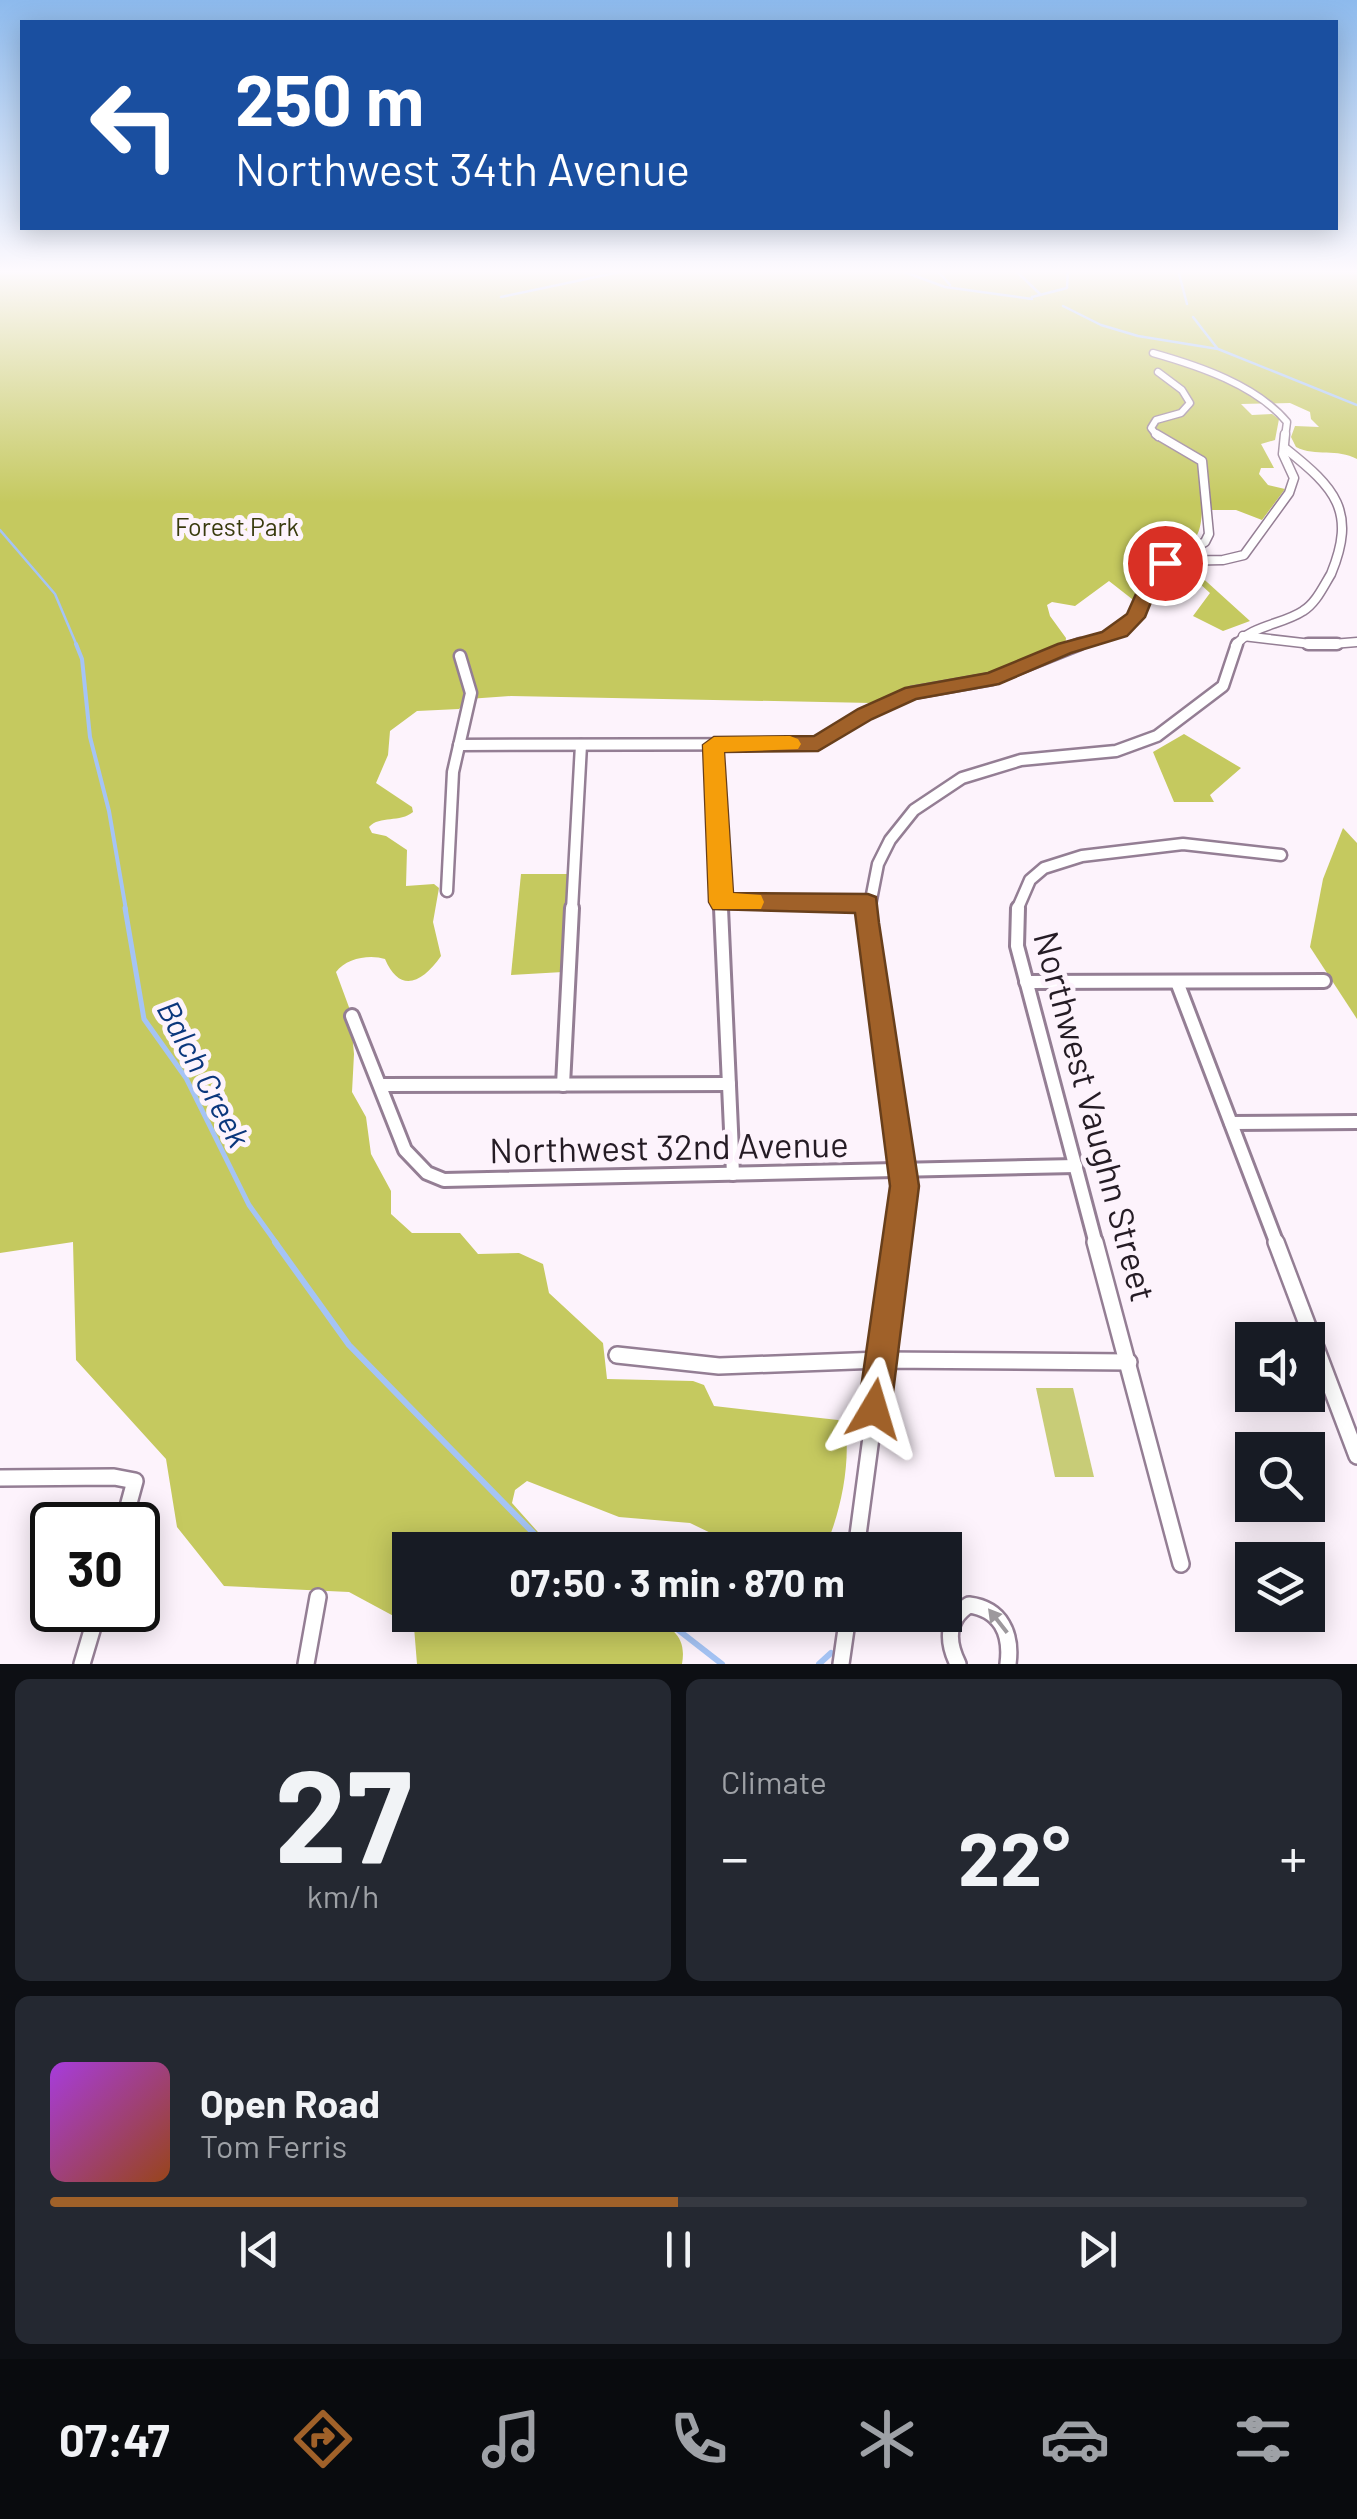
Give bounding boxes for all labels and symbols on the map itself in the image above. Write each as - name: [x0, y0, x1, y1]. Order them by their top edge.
- park label: Forest Park: [175, 511, 299, 541]
- pin: [1123, 521, 1208, 606]
- street label: Northwest Vaughn Street: [1026, 926, 1166, 1306]
- water label: Balch Creek: [151, 993, 260, 1153]
- street label: Northwest 32nd Avenue: [489, 1122, 849, 1170]
- position arrow: [822, 1357, 926, 1461]
- speed limit sign: 30: [30, 1502, 160, 1632]
- one-way arrow: [987, 1609, 1008, 1635]

